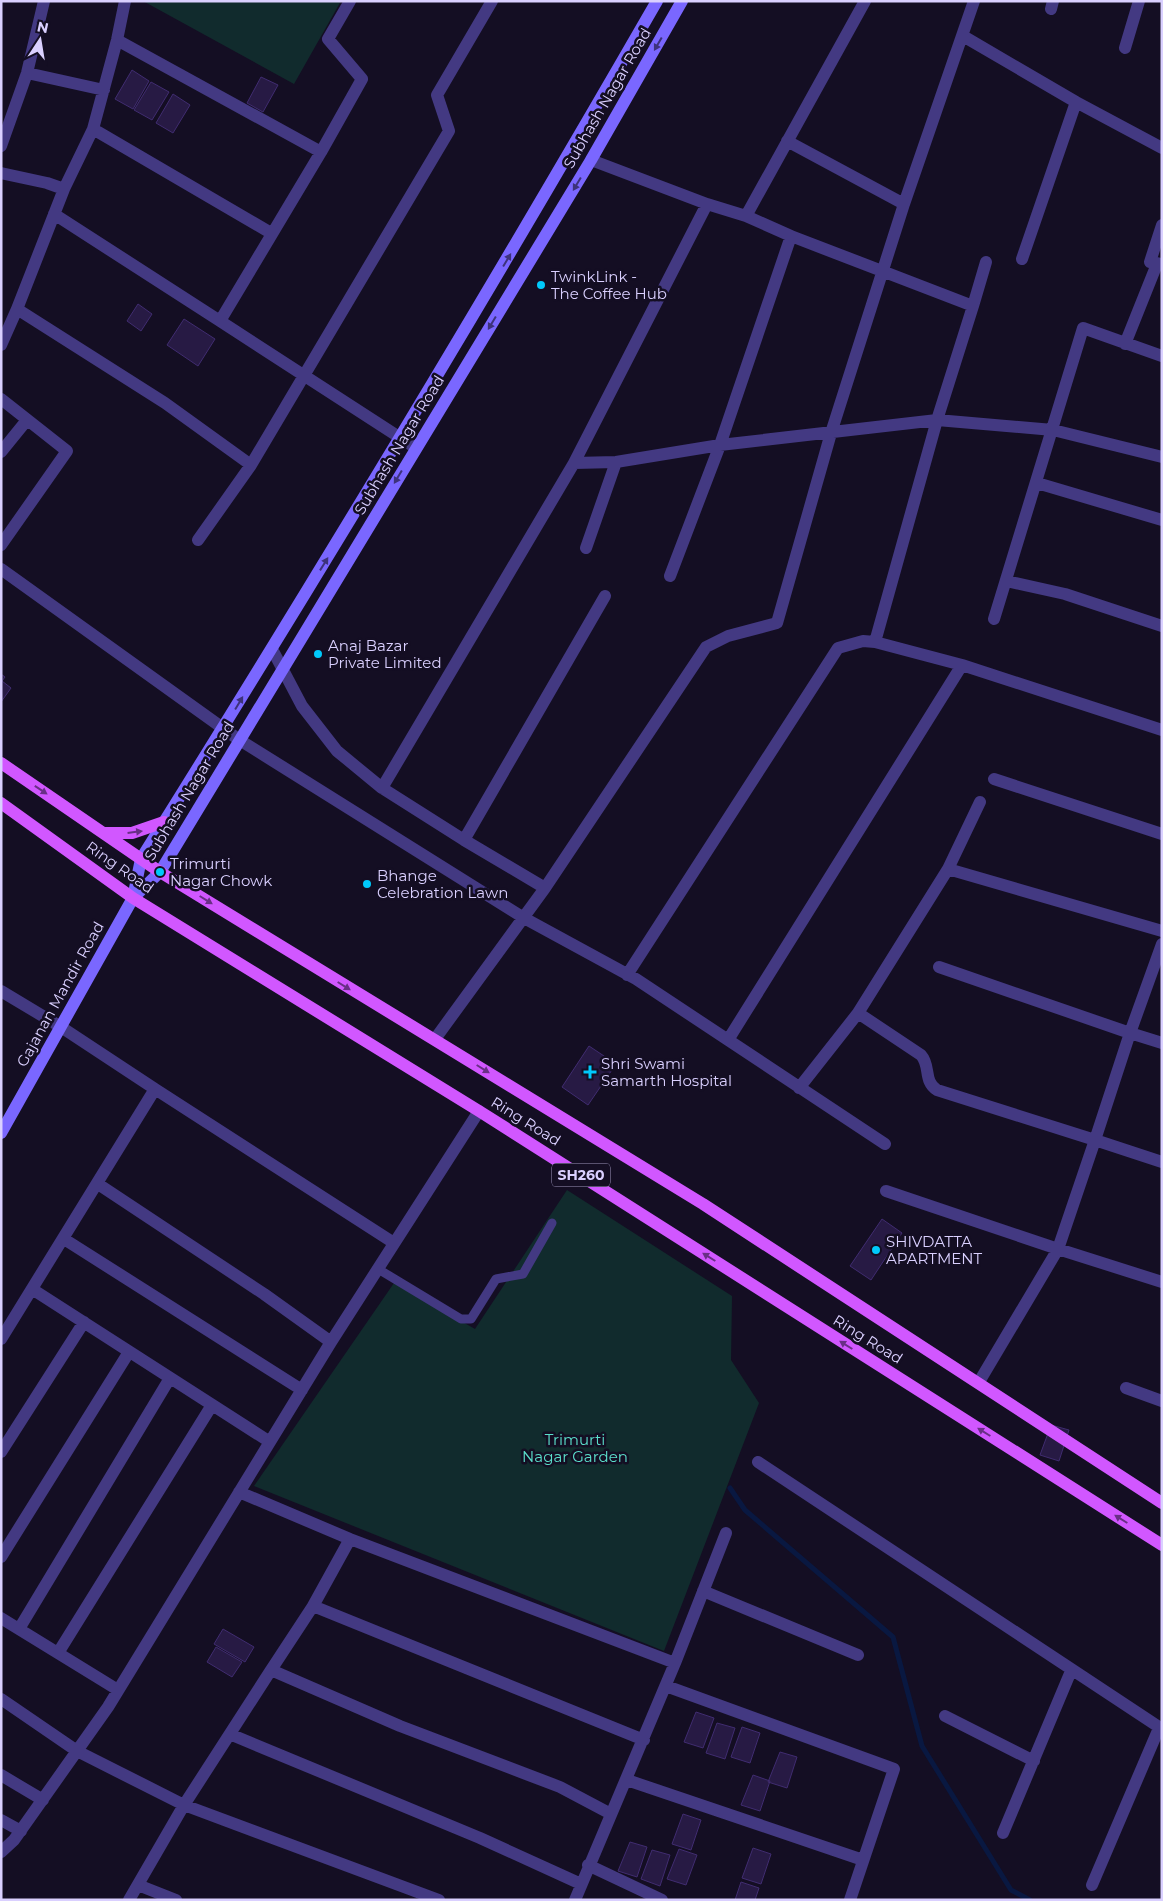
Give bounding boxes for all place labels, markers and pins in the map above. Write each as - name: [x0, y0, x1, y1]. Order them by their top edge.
- place label: TwinkLink - The Coffee Hub: [551, 267, 667, 303]
- marker: TwinkLink - The Coffee Hub: [535, 279, 547, 291]
- place label: Anaj Bazar Private Limited: [328, 636, 442, 672]
- marker: Anaj Bazar Private Limited: [312, 648, 324, 660]
- place label: Trimurti Nagar Chowk: [170, 854, 272, 890]
- marker: Trimurti Nagar Chowk: [154, 866, 166, 878]
- place label: Bhange Celebration Lawn: [377, 866, 508, 902]
- marker: Bhange Celebration Lawn: [361, 878, 373, 890]
- place label: Shri Swami Samarth Hospital: [601, 1054, 732, 1090]
- marker: Shri Swami Samarth Hospital: [583, 1065, 597, 1079]
- place label: SHIVDATTA APARTMENT: [886, 1232, 982, 1268]
- marker: SHIVDATTA APARTMENT: [870, 1244, 882, 1256]

